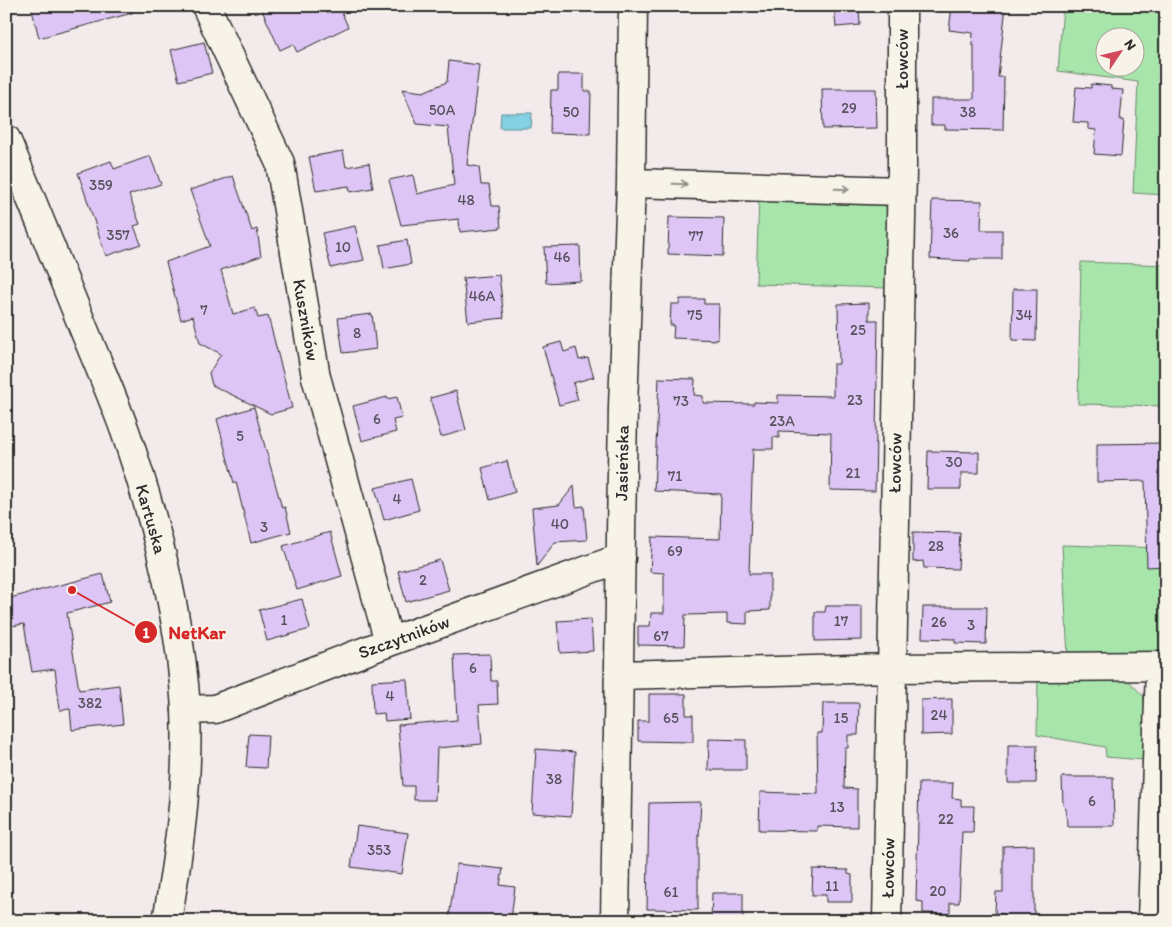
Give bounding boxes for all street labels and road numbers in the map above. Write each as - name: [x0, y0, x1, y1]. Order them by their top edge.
- street label: Łowców: [891, 29, 913, 89]
- street label: Kuszników: [288, 277, 324, 363]
- street label: Jasieńska: [610, 424, 634, 501]
- street label: Łowców: [883, 433, 907, 493]
- street label: Kartuska: [131, 482, 172, 557]
- street label: Szczytników: [355, 610, 453, 664]
- street label: Łowców: [876, 838, 900, 898]

